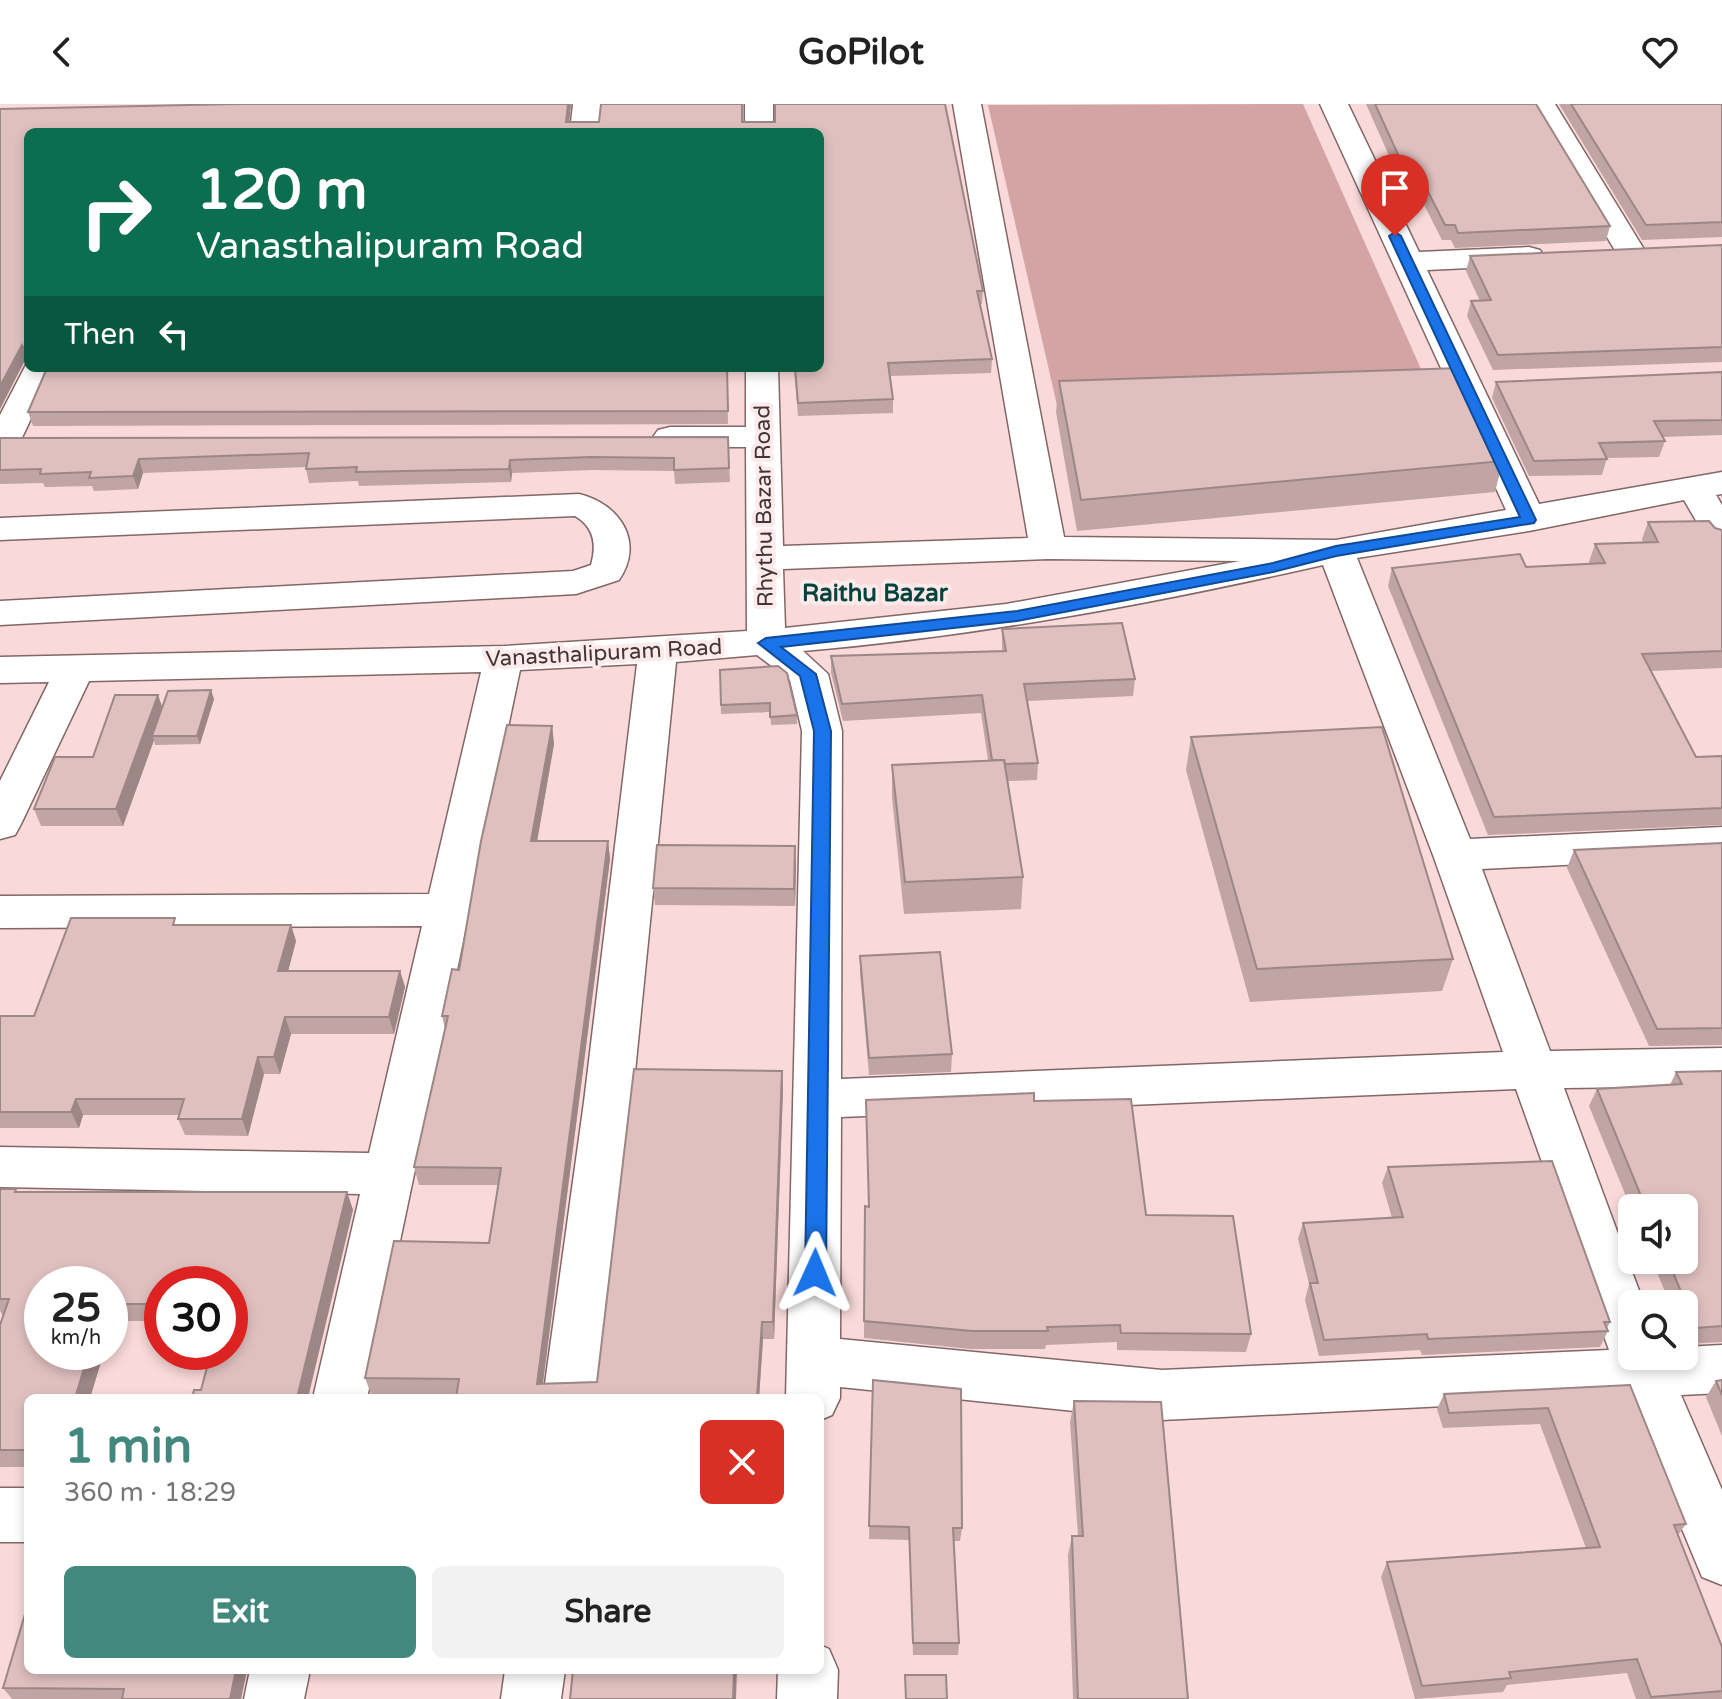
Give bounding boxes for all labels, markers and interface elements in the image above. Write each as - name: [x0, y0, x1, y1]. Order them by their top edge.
- icon: back: [40, 30, 84, 74]
- icon: heart: [1638, 30, 1682, 74]
- text: GoPilot: [798, 31, 924, 74]
- pin: [1361, 154, 1429, 236]
- text: 120 m: [196, 157, 367, 224]
- icon: right: [64, 160, 168, 264]
- icon: arrive: [1373, 166, 1417, 210]
- text: Vanasthalipuram Road: [196, 225, 584, 268]
- icon: left: [152, 312, 196, 356]
- text: Then: [64, 316, 136, 353]
- street label: Rhythu Bazar Road: [749, 405, 779, 607]
- district label: Raithu Bazar: [802, 579, 949, 608]
- street label: Vanasthalipuram Road: [485, 634, 723, 672]
- map controls: [1618, 1194, 1698, 1370]
- button: sound: [1618, 1194, 1698, 1274]
- position arrow: [773, 1231, 857, 1315]
- speed limit sign: 30: [144, 1266, 248, 1370]
- text: 25: [51, 1284, 101, 1332]
- button: search: [1618, 1290, 1698, 1370]
- text: km/h: [51, 1326, 101, 1350]
- text: 1 min: [64, 1418, 192, 1476]
- button: close: [700, 1420, 784, 1504]
- text: 360 m · 18:29: [64, 1477, 236, 1508]
- button: Exit: [64, 1566, 416, 1658]
- button: Share: [432, 1566, 784, 1658]

